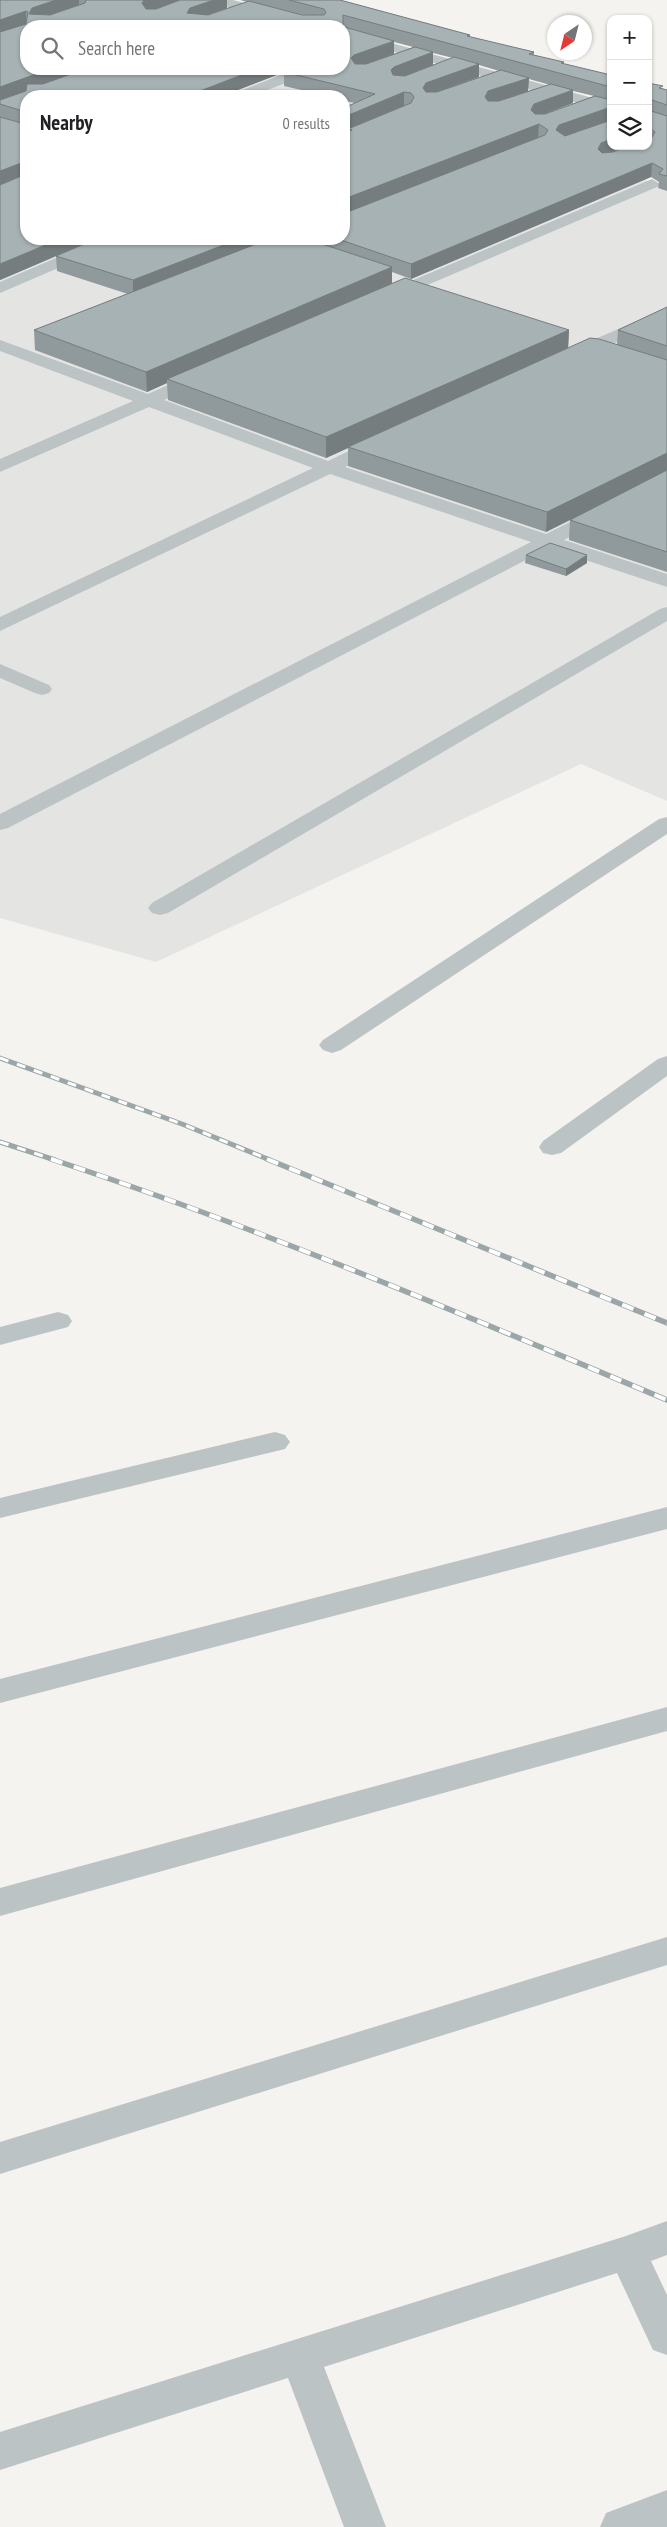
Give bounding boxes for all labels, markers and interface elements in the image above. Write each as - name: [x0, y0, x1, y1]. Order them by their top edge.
- north arrow: [547, 15, 592, 60]
- map controls: [607, 15, 652, 150]
- button: +: [607, 15, 652, 60]
- search box: [20, 20, 350, 75]
- icon: search: [38, 34, 66, 62]
- text: Search here: [78, 36, 155, 60]
- button: −: [607, 60, 652, 105]
- button: layers: [607, 105, 652, 150]
- text: Nearby: [40, 109, 93, 136]
- text: 0 results: [283, 113, 330, 133]

